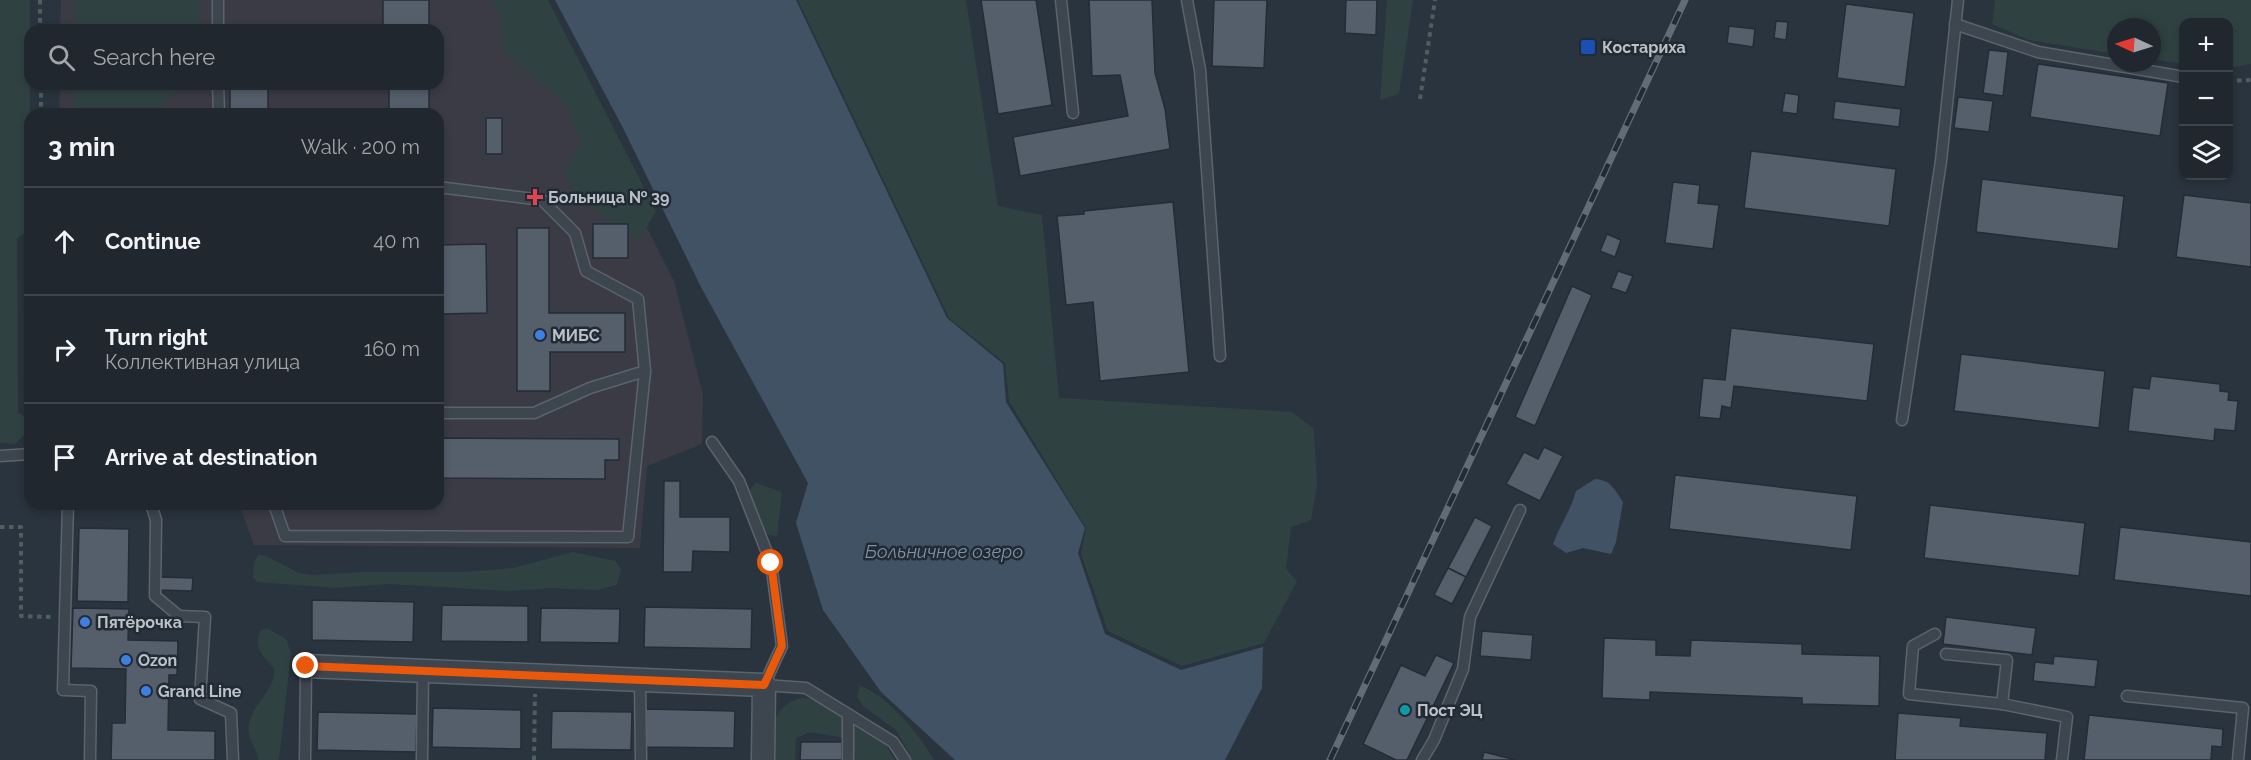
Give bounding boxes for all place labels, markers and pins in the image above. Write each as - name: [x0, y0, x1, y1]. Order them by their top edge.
- marker: Костариха: [1579, 38, 1597, 56]
- place label: Костариха: [1602, 38, 1686, 57]
- marker: Больница № 39: [526, 188, 544, 206]
- place label: Больница № 39: [548, 188, 669, 207]
- place label: МИБС: [552, 326, 600, 345]
- marker: МИБС: [533, 328, 547, 342]
- place label: Пятёрочка: [97, 613, 182, 632]
- marker: Пятёрочка: [78, 615, 92, 629]
- place label: Ozon: [138, 651, 177, 670]
- marker: Ozon: [119, 653, 133, 667]
- place label: Grand Line: [158, 682, 242, 701]
- marker: Grand Line: [139, 684, 153, 698]
- place label: Пост ЭЦ: [1417, 701, 1483, 720]
- marker: Пост ЭЦ: [1398, 703, 1412, 717]

